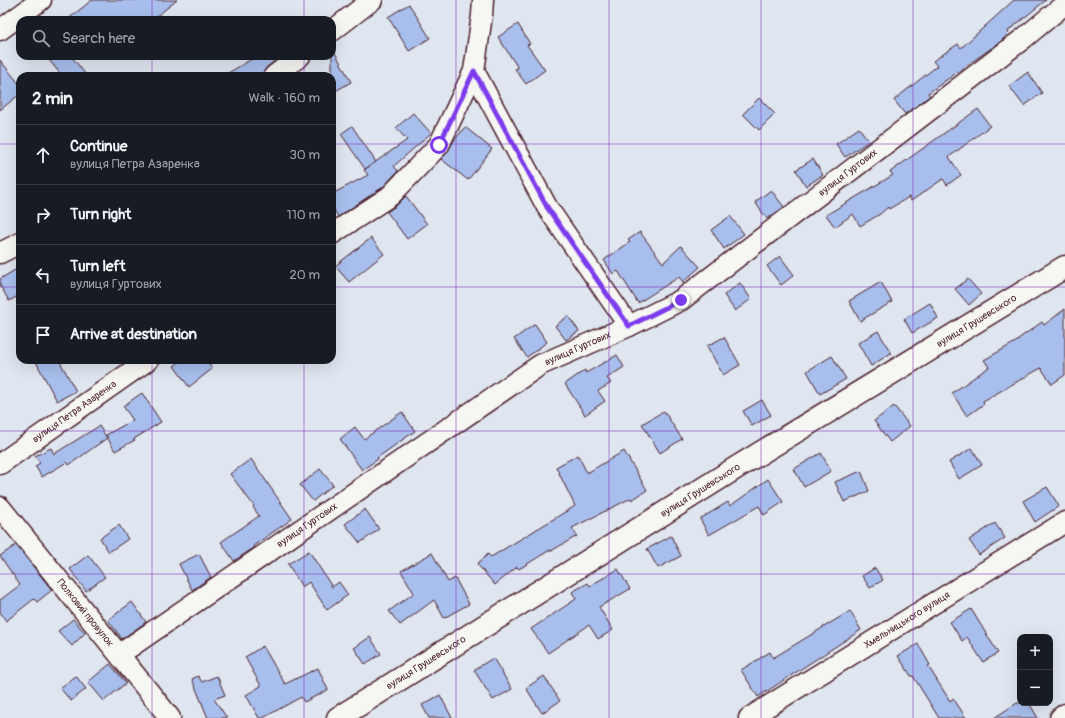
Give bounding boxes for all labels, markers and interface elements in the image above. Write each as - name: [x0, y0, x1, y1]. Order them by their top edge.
- search box: [16, 16, 336, 60]
- icon: search: [30, 27, 52, 49]
- text: Search here: [62, 29, 135, 48]
- text: 2 min: [32, 88, 73, 109]
- text: Walk · 160 m: [249, 90, 320, 106]
- route start: [430, 136, 448, 154]
- text: Continue: [70, 137, 128, 156]
- icon: ahead: [32, 144, 54, 166]
- street label: вулиця Гуртових: [816, 146, 879, 199]
- text: 30 m: [290, 147, 320, 163]
- text: вулиця Петра Азаренка: [70, 156, 200, 172]
- icon: right: [32, 204, 54, 226]
- text: Turn right: [70, 205, 131, 224]
- text: 110 m: [287, 207, 320, 223]
- text: Turn left: [70, 257, 126, 276]
- icon: left: [32, 264, 54, 286]
- text: 20 m: [289, 267, 320, 283]
- text: вулиця Гуртових: [70, 276, 162, 292]
- route end: [672, 291, 690, 309]
- street label: вулиця Грушевського: [934, 292, 1019, 350]
- icon: arrive: [32, 324, 54, 346]
- text: Arrive at destination: [70, 325, 197, 344]
- street label: вулиця Гуртових: [543, 329, 612, 368]
- street label: вулиця Петра Азаренка: [30, 378, 119, 445]
- street label: вулиця Грушевського: [658, 460, 743, 520]
- street label: вулиця Гуртових: [275, 500, 340, 550]
- street label: Полковий провулок: [54, 577, 116, 649]
- street label: Хмельницького вулиця: [862, 589, 952, 651]
- street label: вулиця Грушевського: [384, 633, 469, 692]
- map controls: [1017, 634, 1053, 706]
- button: +: [1017, 634, 1053, 670]
- button: −: [1017, 670, 1053, 706]

